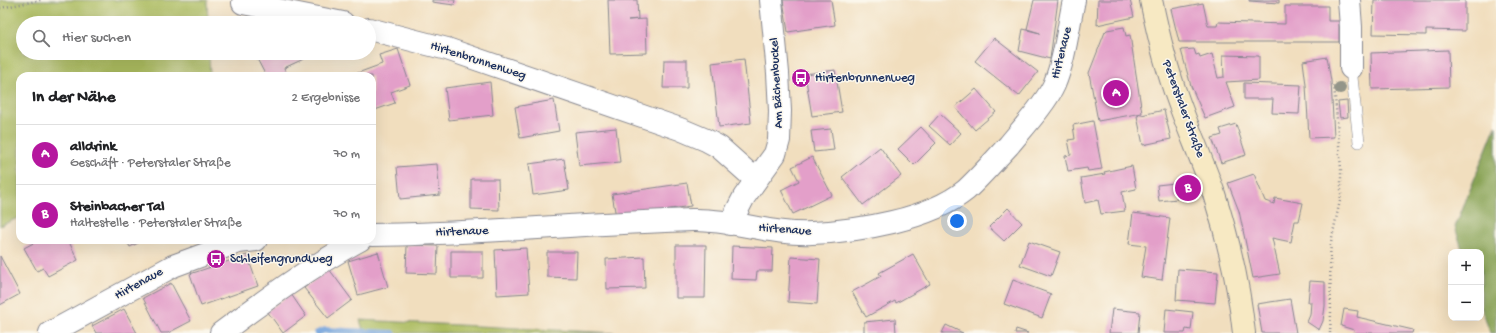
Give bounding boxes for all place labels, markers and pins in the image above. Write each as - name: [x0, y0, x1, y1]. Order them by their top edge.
- bus stop icon: Hirtenbrunnenweg: [790, 67, 812, 89]
- place label: Hirtenbrunnenweg: [815, 71, 915, 86]
- pin: A: [1103, 78, 1129, 108]
- pin: B: [1175, 173, 1201, 203]
- bus stop icon: Schleifengrundweg: [205, 248, 227, 270]
- place label: Schleifengrundweg: [230, 252, 333, 267]

